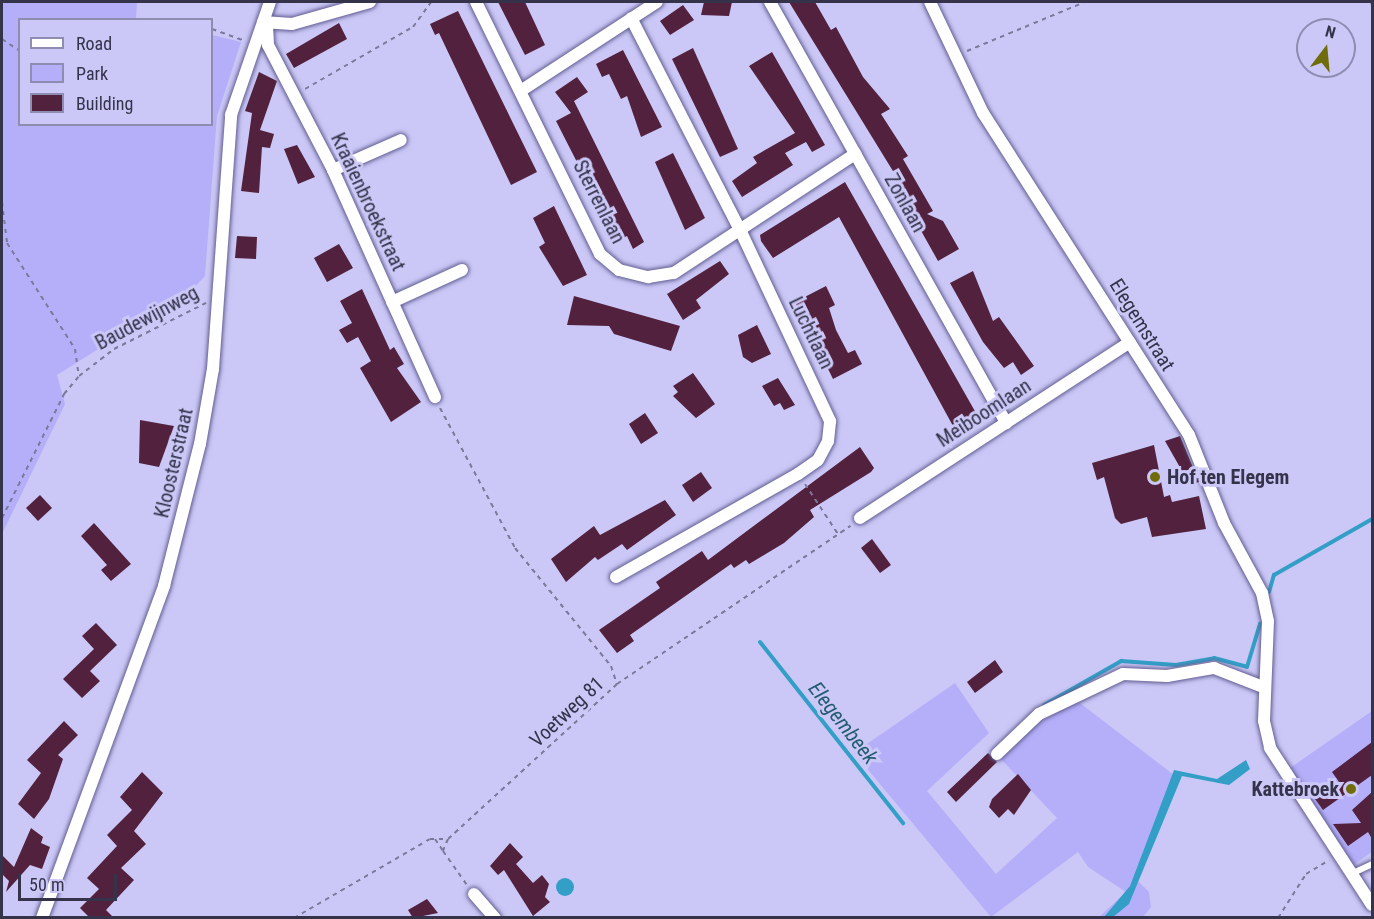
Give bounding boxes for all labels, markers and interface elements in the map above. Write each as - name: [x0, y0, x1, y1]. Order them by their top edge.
- legend: [18, 18, 213, 126]
- north arrow: [1296, 18, 1356, 78]
- text: N: [1323, 22, 1338, 43]
- text: Road: [76, 33, 112, 54]
- text: Park: [76, 63, 108, 84]
- text: Building: [76, 93, 133, 114]
- street label: Kraaienbroekstraat: [326, 129, 410, 275]
- street label: Sterrenlaan: [568, 156, 630, 248]
- street label: Zonlaan: [879, 169, 931, 237]
- street label: Elegemstraat: [1104, 275, 1180, 375]
- street label: Baudewijnweg: [91, 281, 203, 355]
- street label: Luchtlaan: [783, 293, 839, 373]
- street label: Meiboomlaan: [932, 374, 1036, 452]
- street label: Kloosterstraat: [150, 406, 198, 520]
- place label: Hof ten Elegem: [1167, 465, 1289, 489]
- marker: Hof ten Elegem: [1148, 470, 1162, 484]
- street label: Voetweg 81: [525, 672, 609, 752]
- water label: Elegembeek: [803, 677, 883, 769]
- place label: Kattebroek: [1251, 777, 1339, 801]
- marker: Kattebroek: [1344, 782, 1358, 796]
- scale bar: [21, 862, 120, 900]
- text: 50 m: [29, 874, 64, 895]

